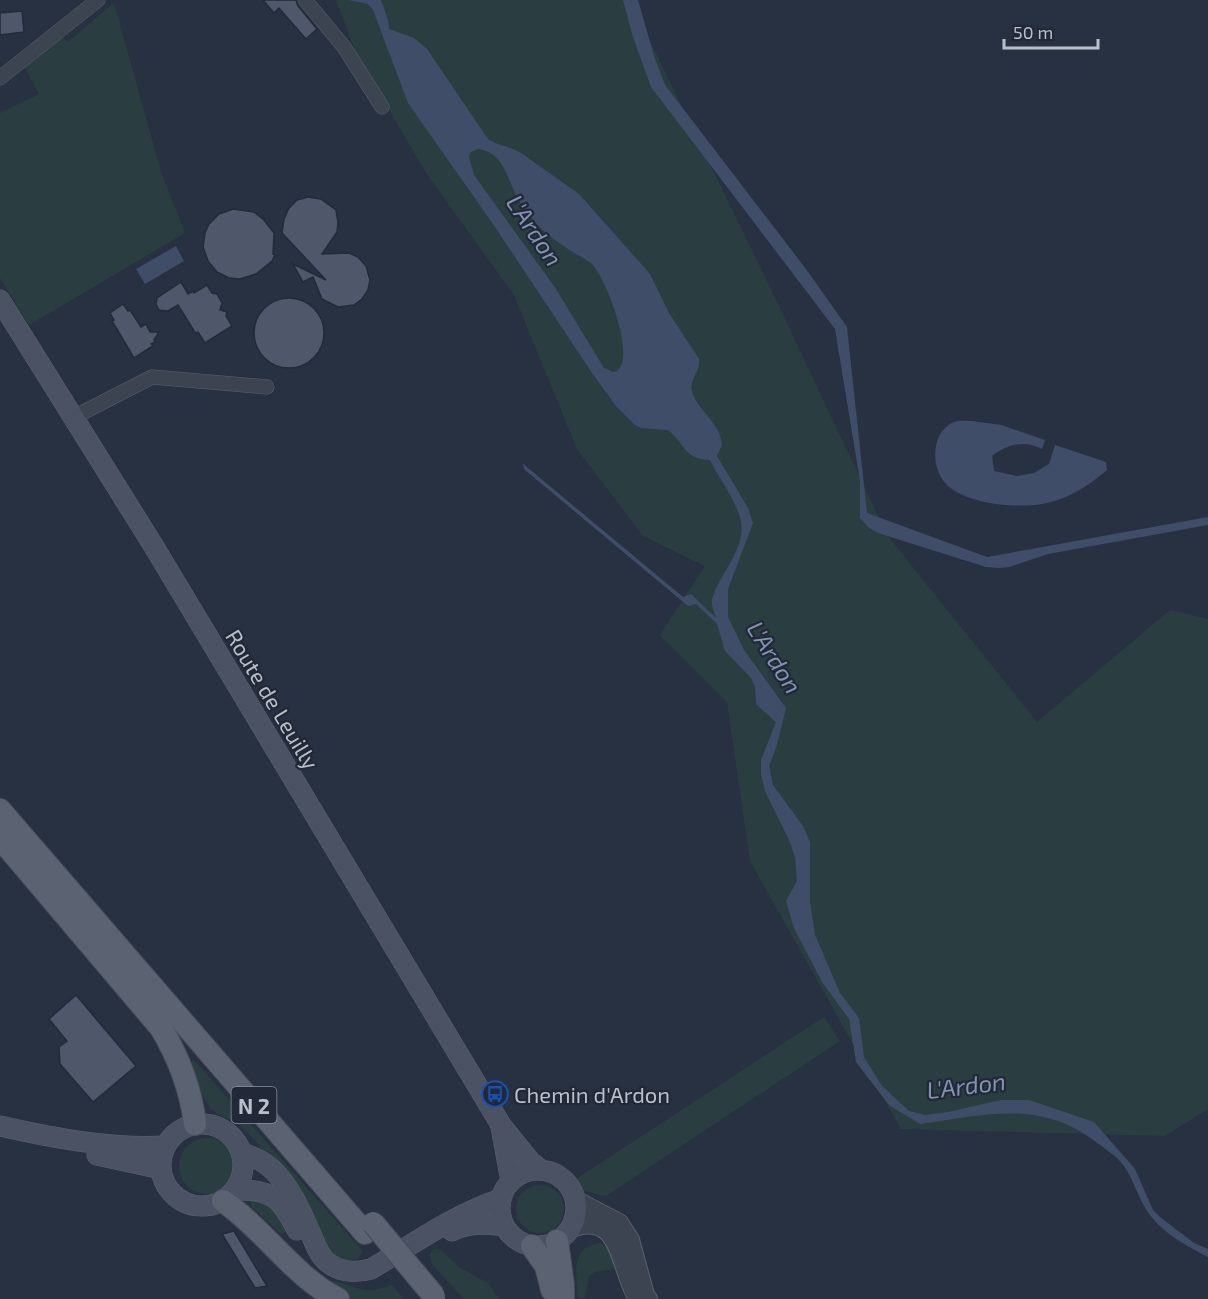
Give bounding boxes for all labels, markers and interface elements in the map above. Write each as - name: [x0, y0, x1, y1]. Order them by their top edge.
- scale bar: [1004, 12, 1098, 50]
- text: 50 m: [1013, 21, 1053, 43]
- water label: L'Ardon: [501, 189, 569, 271]
- water label: L'Ardon: [742, 616, 808, 698]
- street label: Route de Leuilly: [221, 624, 325, 774]
- water label: L'Ardon: [925, 1066, 1007, 1104]
- bus stop icon: Chemin d'Ardon: [480, 1079, 510, 1109]
- place label: Chemin d'Ardon: [514, 1081, 670, 1107]
- road number: N 2: [232, 1087, 276, 1123]

